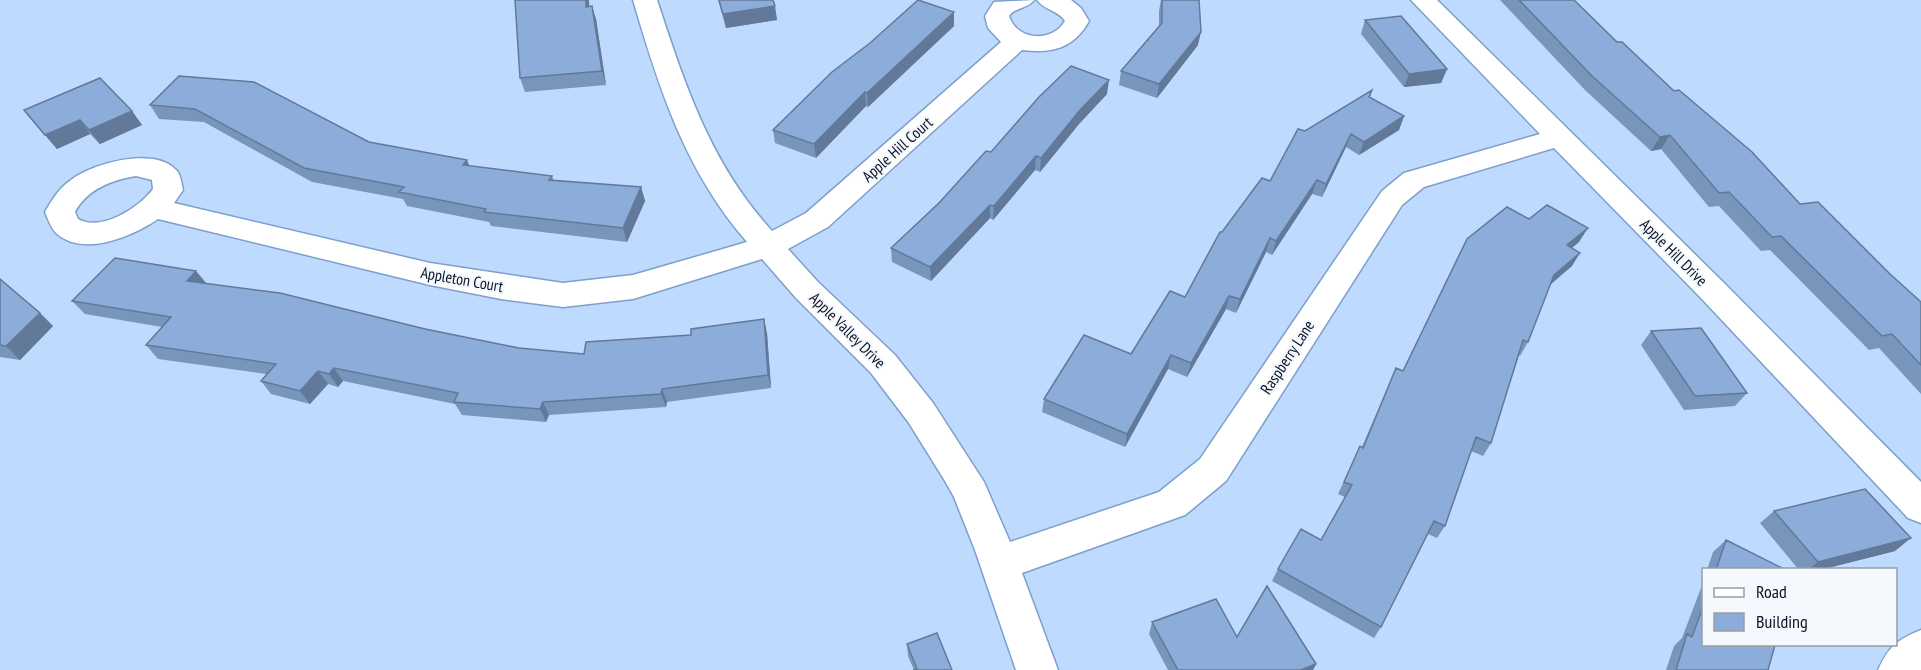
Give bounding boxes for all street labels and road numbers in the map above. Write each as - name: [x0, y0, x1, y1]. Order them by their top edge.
- street label: Apple Hill Court: [858, 112, 937, 186]
- street label: Apple Hill Drive: [1636, 214, 1712, 290]
- street label: Appleton Court: [419, 262, 505, 296]
- street label: Apple Valley Drive: [806, 288, 890, 372]
- street label: Raspberry Lane: [1256, 316, 1318, 398]

